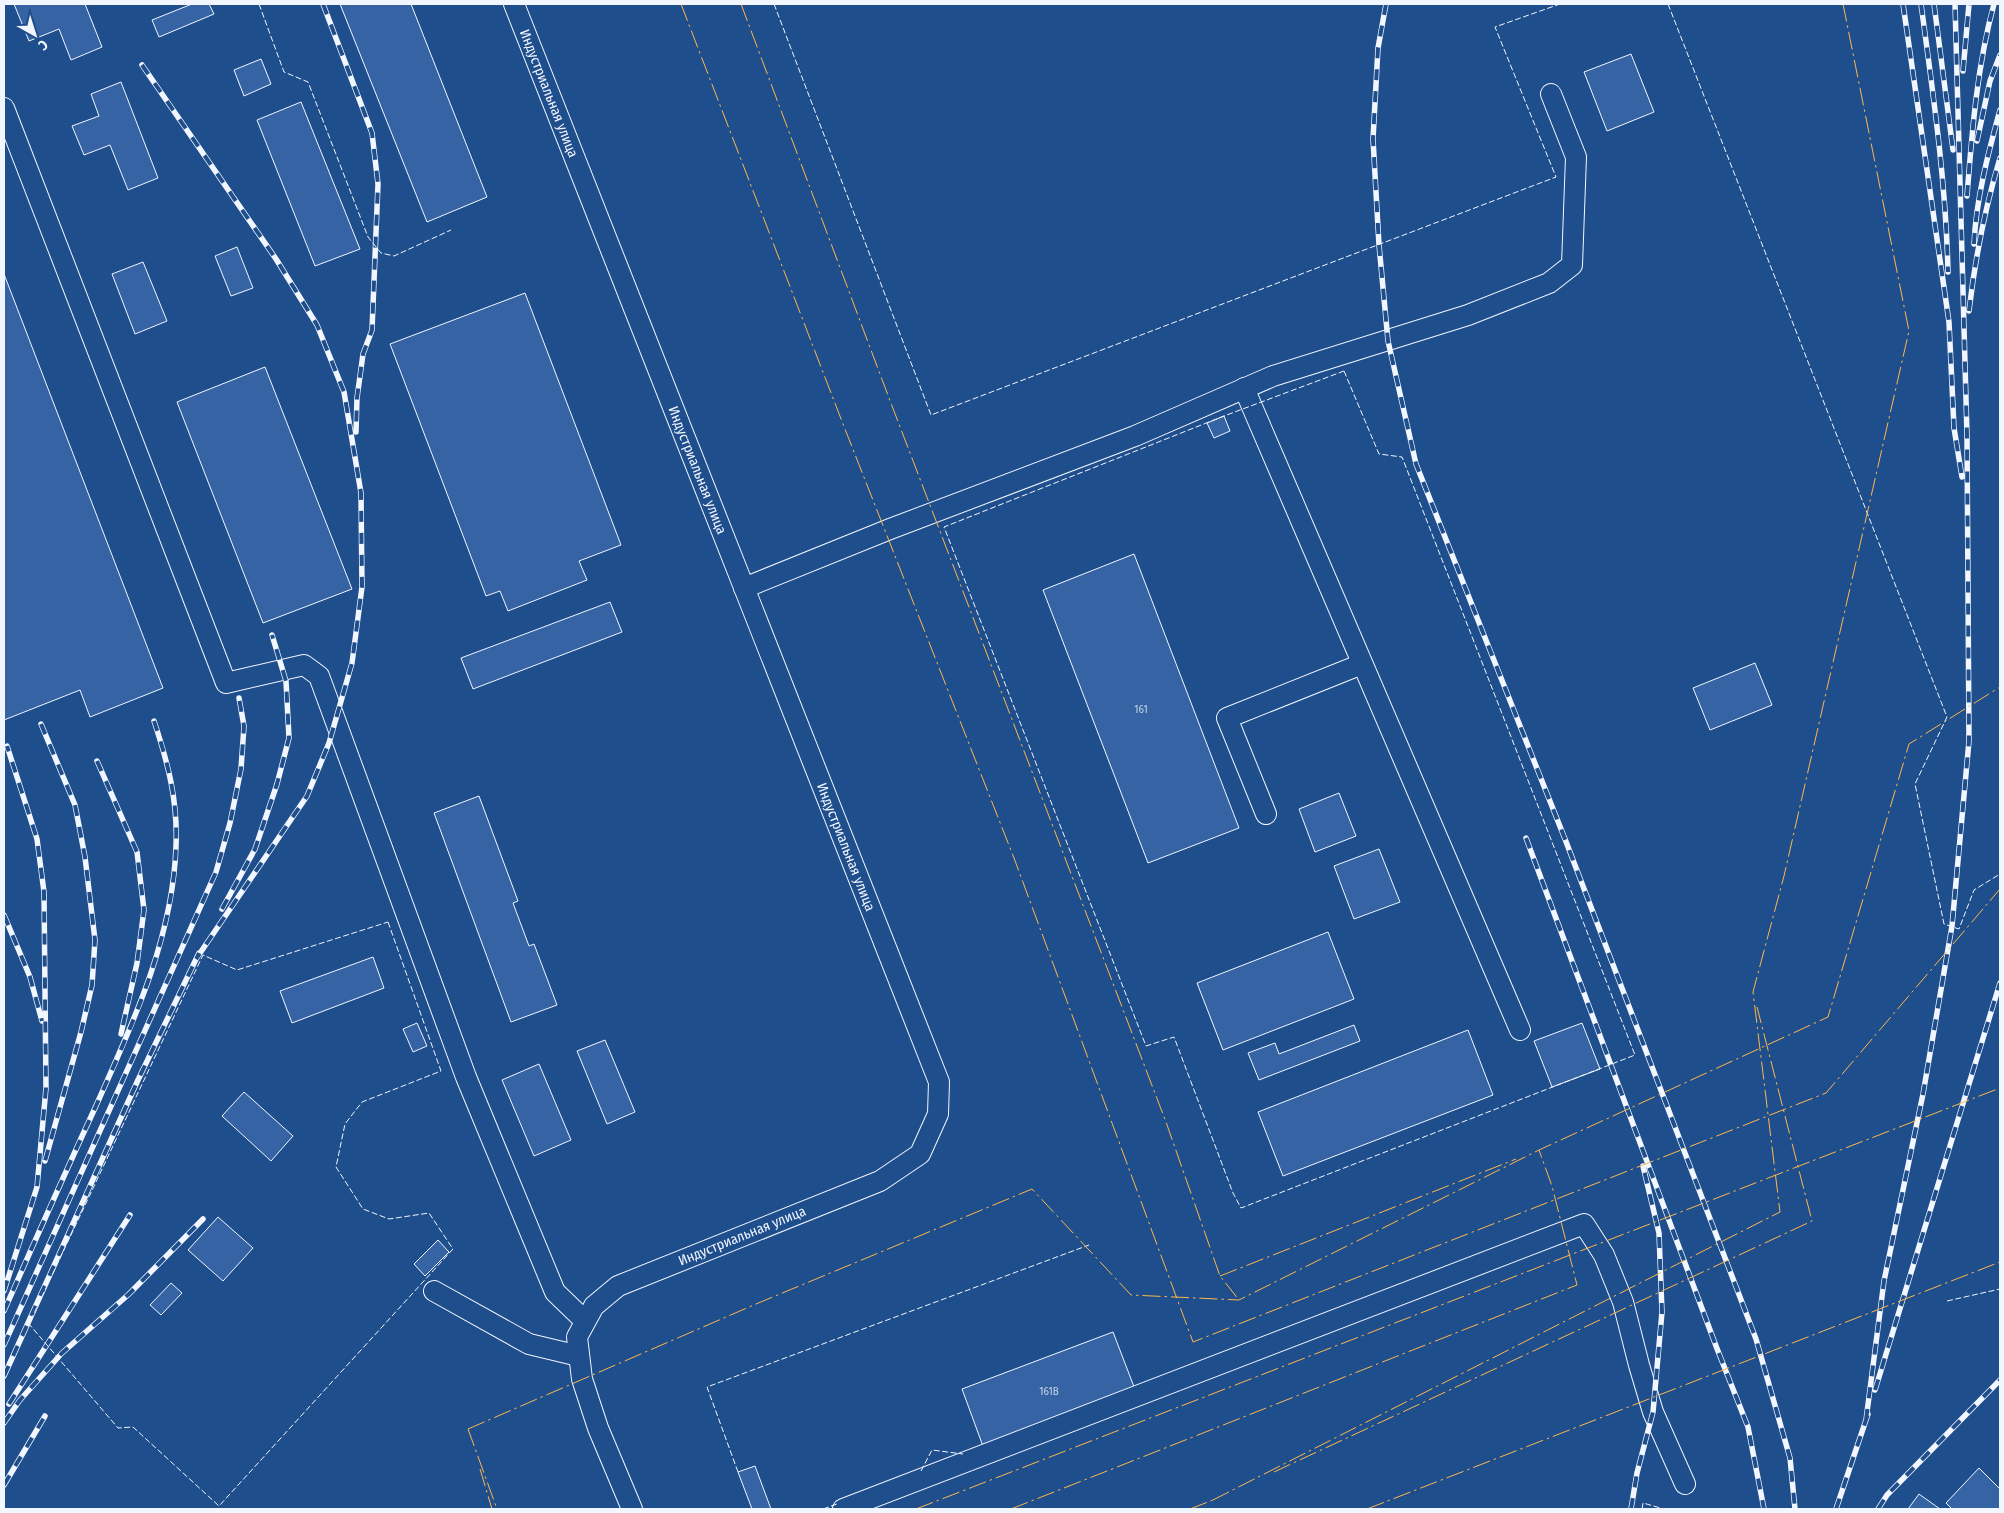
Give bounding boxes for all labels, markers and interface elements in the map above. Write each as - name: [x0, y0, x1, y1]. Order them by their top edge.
- north arrow: [10, 10, 60, 60]
- street label: Индустриальная улица: [516, 27, 582, 160]
- text: С: [34, 36, 51, 54]
- street label: Индустриальная улица: [665, 404, 731, 537]
- house number: 161: [1134, 703, 1148, 716]
- street label: Индустриальная улица: [813, 780, 879, 913]
- street label: Индустриальная улица: [676, 1203, 808, 1269]
- house number: 161В: [1039, 1385, 1059, 1398]

